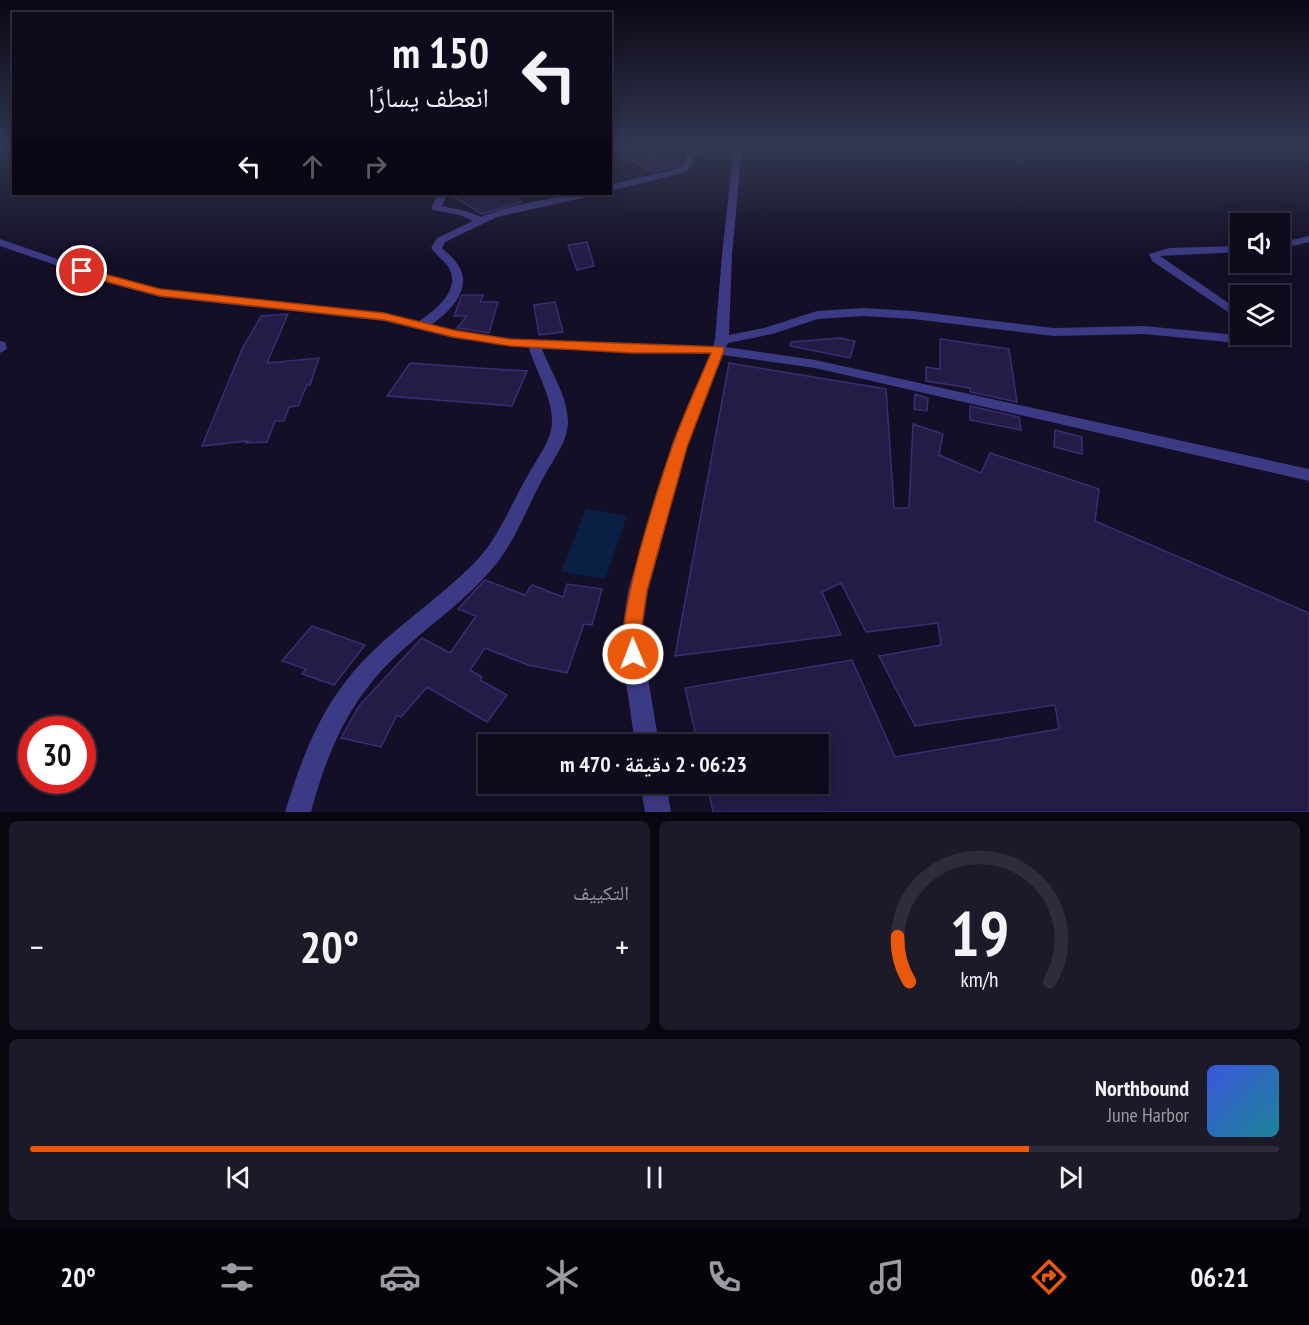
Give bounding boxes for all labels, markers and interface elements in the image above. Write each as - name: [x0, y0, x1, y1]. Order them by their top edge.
- text: 150 m: [392, 25, 489, 80]
- icon: left: [510, 36, 588, 114]
- text: انعطف يسارًا: [368, 80, 489, 114]
- icon: left: [233, 150, 266, 183]
- icon: ahead: [296, 150, 329, 183]
- icon: right: [359, 150, 392, 183]
- map controls: [1230, 213, 1290, 345]
- button: sound: [1230, 213, 1290, 273]
- pin: [56, 245, 107, 296]
- icon: arrive: [65, 254, 98, 287]
- button: layers: [1230, 285, 1290, 345]
- position arrow: [601, 622, 665, 686]
- speed limit sign: 30: [18, 716, 96, 794]
- text: 06:23 · 2 دقيقة · 470 m: [560, 750, 747, 778]
- text: التكييف: [573, 880, 629, 906]
- text: 19: [950, 892, 1009, 973]
- text: 20°: [300, 917, 359, 975]
- text: −: [30, 925, 44, 968]
- text: +: [615, 925, 629, 968]
- text: km/h: [960, 966, 999, 994]
- text: Northbound: [1095, 1074, 1189, 1102]
- text: June Harbor: [1107, 1102, 1189, 1128]
- icon: previous: [222, 1161, 255, 1194]
- icon: pause: [638, 1161, 671, 1194]
- icon: next: [1054, 1161, 1087, 1194]
- icon: filters: [216, 1256, 258, 1298]
- icon: car: [379, 1256, 421, 1298]
- icon: climate: [541, 1256, 583, 1298]
- icon: phone: [703, 1256, 745, 1298]
- icon: music: [866, 1256, 908, 1298]
- icon: directions: [1028, 1256, 1070, 1298]
- text: 20°: [60, 1260, 96, 1294]
- text: 06:21: [1190, 1260, 1249, 1294]

